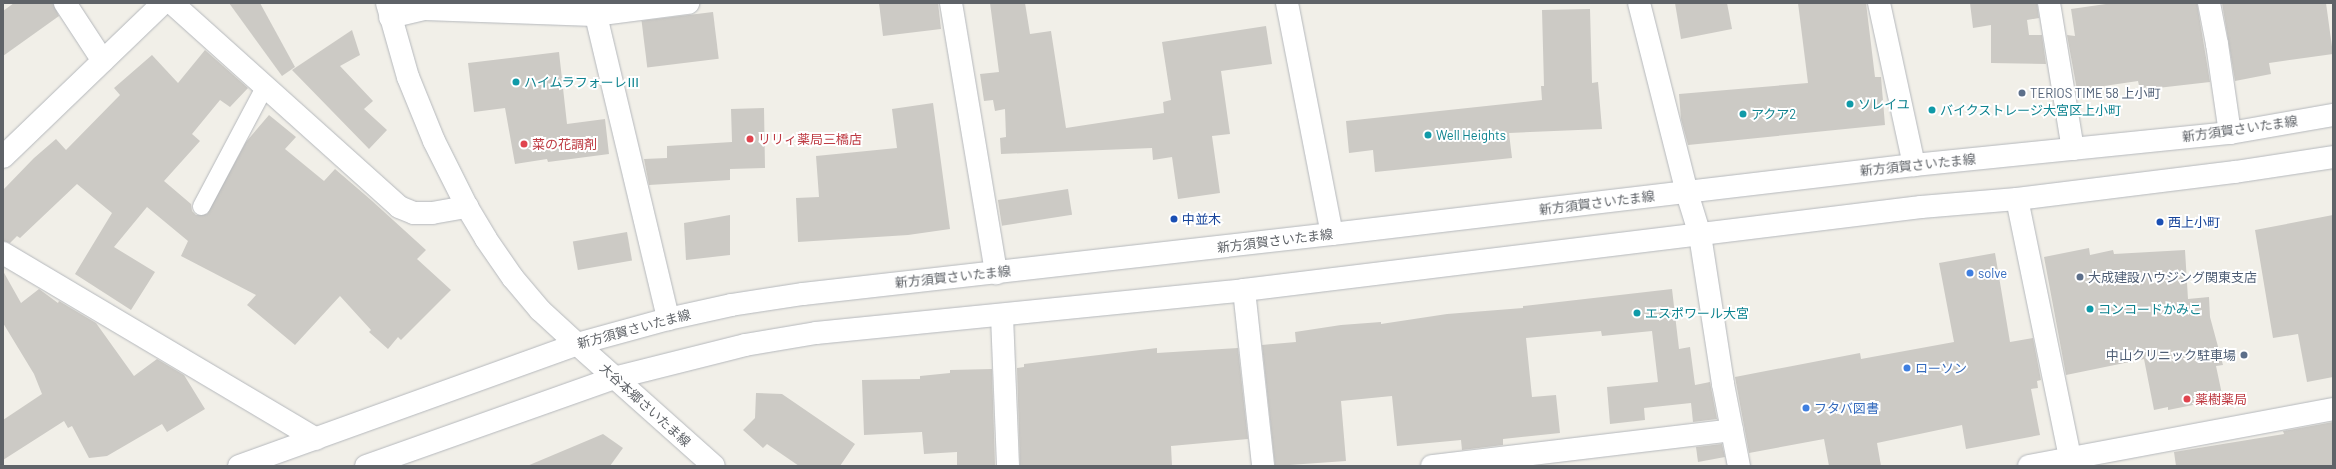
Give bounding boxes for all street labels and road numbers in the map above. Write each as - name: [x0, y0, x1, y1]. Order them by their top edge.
- street label: 新方須賀さいたま線: [2181, 113, 2299, 145]
- street label: 新方須賀さいたま線: [1859, 151, 1977, 179]
- street label: 新方須賀さいたま線: [1538, 188, 1656, 218]
- street label: 新方須賀さいたま線: [1216, 226, 1334, 256]
- street label: 新方須賀さいたま線: [894, 263, 1012, 291]
- street label: 新方須賀さいたま線: [575, 306, 693, 352]
- street label: 大谷本郷さいたま線: [596, 360, 694, 450]

